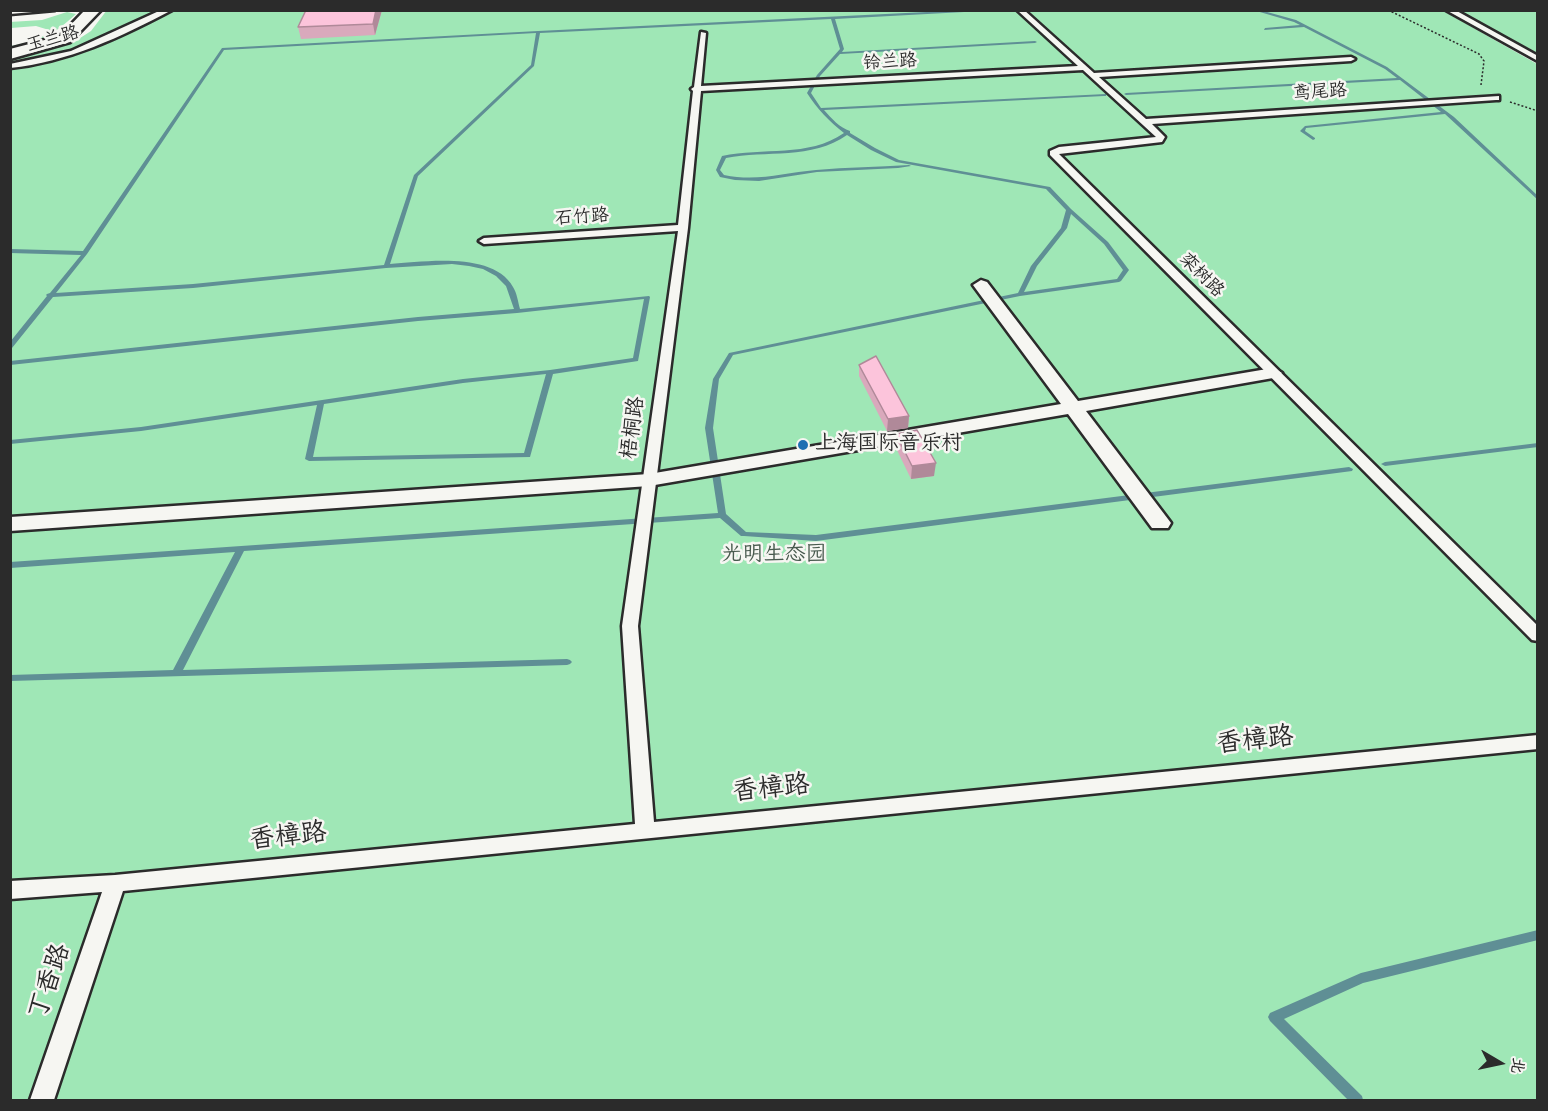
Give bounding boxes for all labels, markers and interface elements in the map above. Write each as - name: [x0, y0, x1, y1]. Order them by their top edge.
- street label: 玉兰路: [24, 23, 82, 57]
- street label: 铃兰路: [862, 51, 918, 75]
- street label: 鸢尾路: [1292, 80, 1348, 106]
- street label: 石竹路: [554, 205, 610, 231]
- street label: 栾树路: [1174, 249, 1228, 303]
- street label: 梧桐路: [617, 395, 651, 461]
- place label: 上海国际音乐村: [815, 432, 962, 458]
- marker: 上海国际音乐村: [796, 438, 810, 452]
- park label: 光明生态园: [722, 543, 826, 569]
- street label: 香樟路: [1215, 722, 1295, 762]
- street label: 香樟路: [731, 770, 811, 810]
- street label: 香樟路: [248, 818, 328, 858]
- street label: 丁香路: [24, 940, 78, 1024]
- north arrow: [1470, 1033, 1530, 1093]
- text: 北: [1506, 1056, 1530, 1075]

